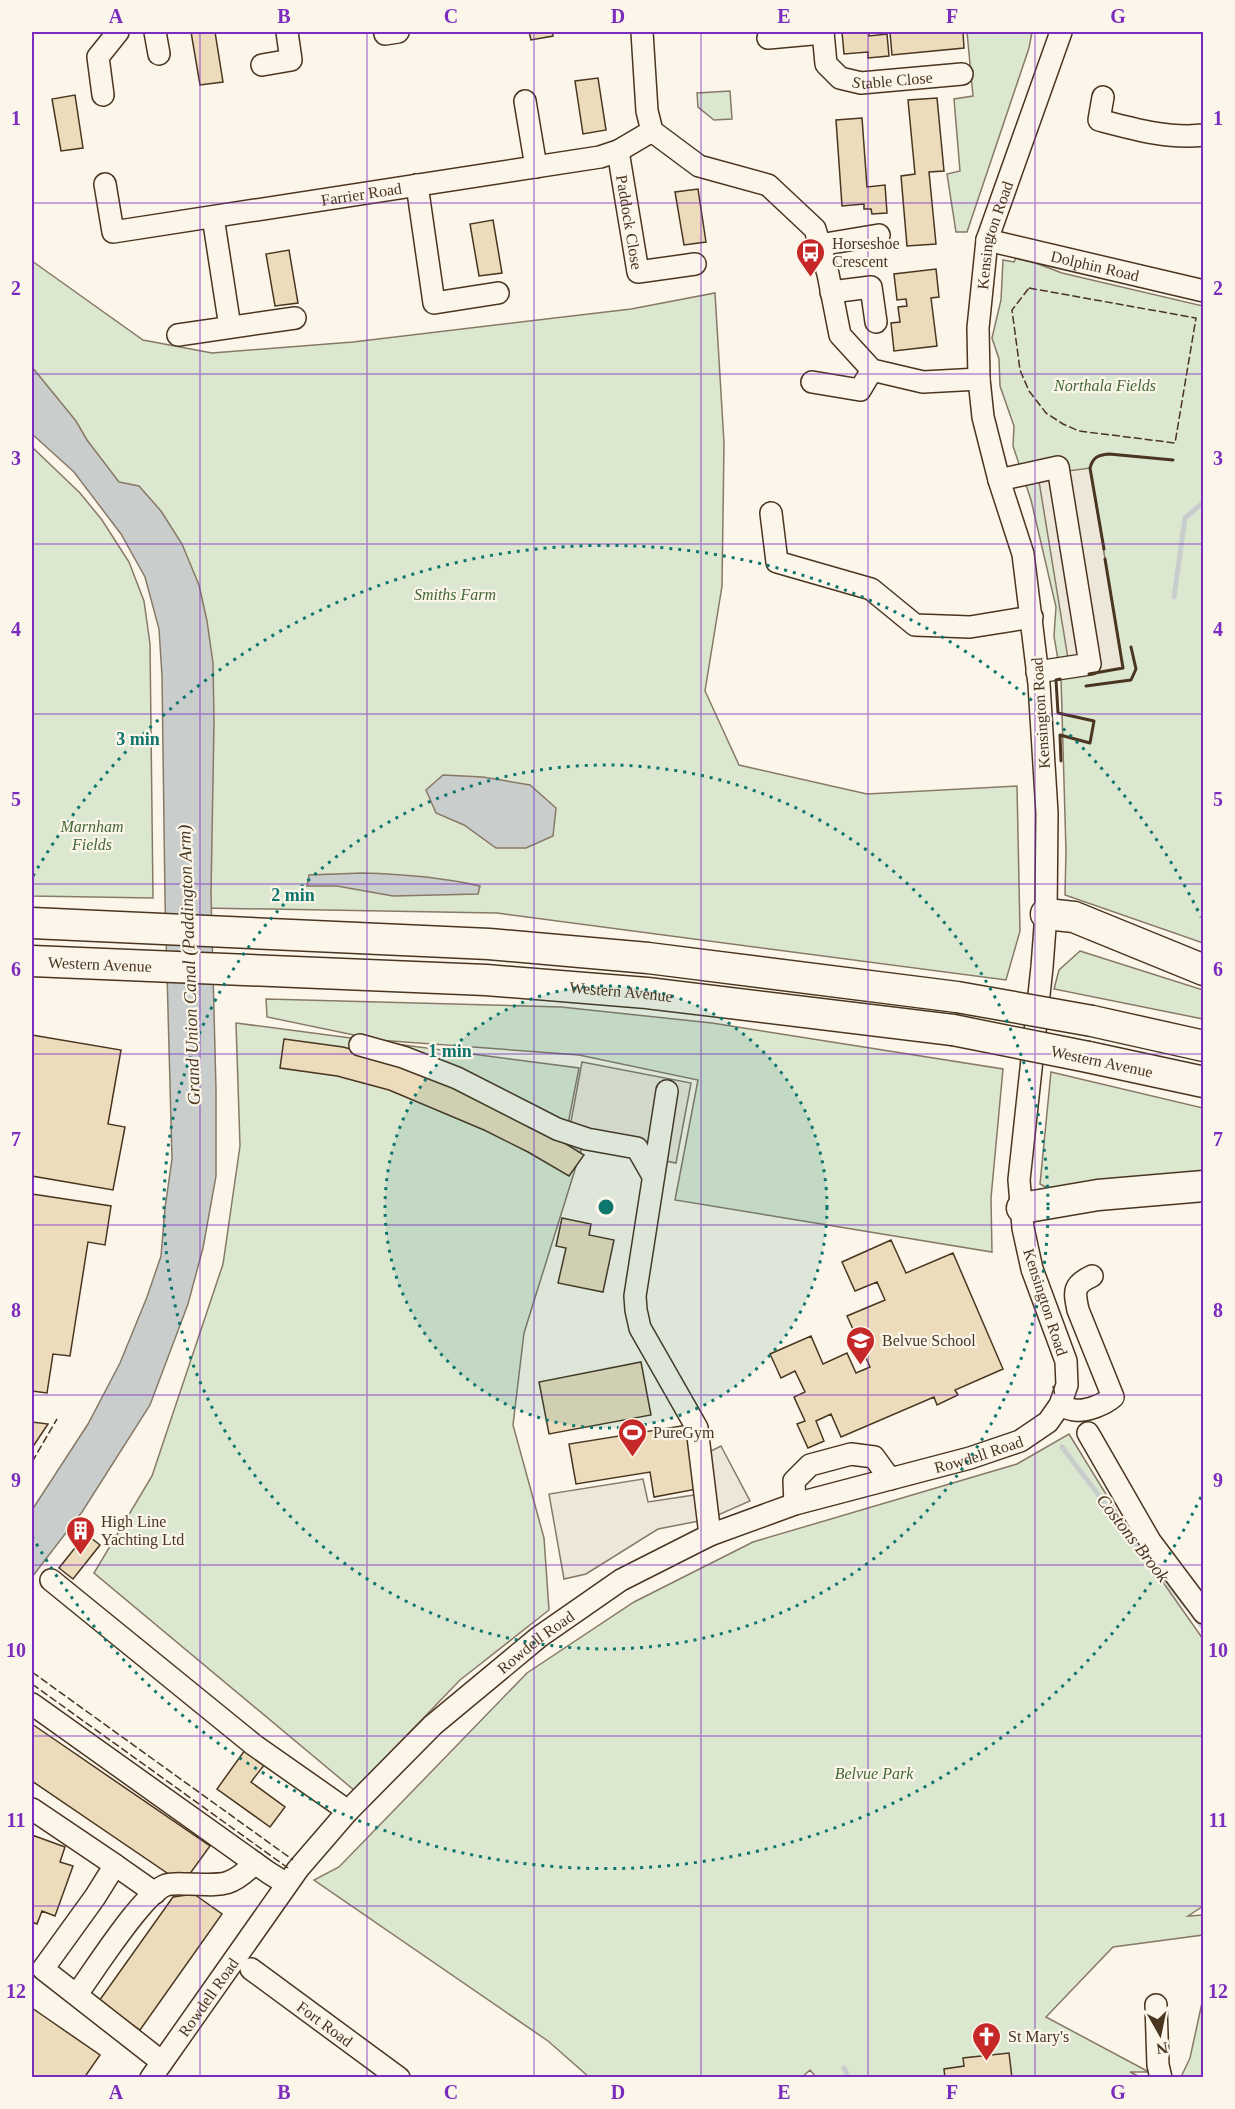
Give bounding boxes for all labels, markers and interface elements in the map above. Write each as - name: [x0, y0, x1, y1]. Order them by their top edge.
- text: A: [109, 5, 124, 27]
- text: B: [277, 5, 291, 27]
- text: C: [444, 5, 458, 27]
- text: D: [611, 5, 625, 27]
- text: E: [777, 5, 791, 27]
- text: F: [946, 5, 958, 27]
- text: G: [1110, 5, 1126, 27]
- street label: Stable Close: [850, 69, 933, 92]
- text: 1: [11, 107, 21, 129]
- text: 1: [1213, 107, 1223, 129]
- street label: Paddock Close: [613, 174, 645, 271]
- street label: Kensington Road: [974, 179, 1016, 290]
- street label: Farrier Road: [320, 180, 403, 209]
- place label: Horseshoe Crescent: [832, 235, 900, 270]
- bus stop icon: Horseshoe Crescent: [795, 236, 827, 278]
- street label: Dolphin Road: [1049, 247, 1141, 284]
- text: 2: [11, 277, 21, 299]
- text: 2: [1213, 277, 1223, 299]
- park label: Northala Fields: [1053, 377, 1156, 394]
- text: 3: [11, 447, 21, 469]
- text: 3: [1213, 447, 1223, 469]
- park label: Smiths Farm: [414, 586, 496, 603]
- text: 4: [11, 618, 21, 640]
- text: 4: [1213, 618, 1223, 640]
- street label: Kensington Road: [1028, 657, 1054, 769]
- text: 3 min: [116, 729, 160, 749]
- text: 5: [11, 788, 21, 810]
- text: 5: [1213, 788, 1223, 810]
- park label: Marnham Fields: [59, 818, 124, 853]
- water label: Grand Union Canal (Paddington Arm): [174, 824, 205, 1106]
- text: 2 min: [271, 885, 315, 905]
- street label: Western Avenue: [48, 954, 152, 975]
- text: 6: [11, 958, 21, 980]
- text: 6: [1213, 958, 1223, 980]
- street label: Western Avenue: [569, 979, 674, 1005]
- text: 1 min: [428, 1041, 472, 1061]
- street label: Western Avenue: [1049, 1042, 1154, 1081]
- text: 7: [11, 1128, 21, 1150]
- text: 7: [1213, 1128, 1223, 1150]
- centre of rings: [596, 1197, 616, 1217]
- street label: Kensington Road: [1019, 1246, 1071, 1358]
- text: 8: [11, 1299, 21, 1321]
- text: 8: [1213, 1299, 1223, 1321]
- school or university icon: Belvue School: [845, 1324, 877, 1366]
- place label: Belvue School: [882, 1332, 976, 1349]
- sports icon: PureGym: [616, 1416, 648, 1458]
- place label: PureGym: [653, 1424, 715, 1442]
- street label: Rowdell Road: [932, 1433, 1025, 1476]
- text: 9: [11, 1469, 21, 1491]
- text: 9: [1213, 1469, 1223, 1491]
- water label: Costons Brook: [1093, 1490, 1174, 1587]
- place label: High Line Yachting Ltd: [101, 1513, 184, 1549]
- building icon: High Line Yachting Ltd: [64, 1514, 96, 1556]
- street label: Rowdell Road: [494, 1607, 577, 1677]
- text: 10: [6, 1639, 26, 1661]
- text: 10: [1208, 1639, 1228, 1661]
- park label: Belvue Park: [835, 1765, 914, 1782]
- text: 11: [7, 1809, 25, 1831]
- text: 11: [1209, 1809, 1227, 1831]
- street label: Rowdell Road: [175, 1955, 242, 2040]
- text: 12: [6, 1980, 26, 2002]
- text: 12: [1208, 1980, 1228, 2002]
- street label: Fort Road: [294, 1998, 356, 2050]
- north arrow: [1130, 2004, 1190, 2064]
- church icon: St Mary's: [971, 2020, 1003, 2062]
- place label: St Mary's: [1008, 2028, 1069, 2046]
- text: N: [1155, 2039, 1169, 2058]
- text: A: [109, 2081, 124, 2103]
- text: B: [277, 2081, 291, 2103]
- text: C: [444, 2081, 458, 2103]
- text: D: [611, 2081, 625, 2103]
- text: E: [777, 2081, 791, 2103]
- text: F: [946, 2081, 958, 2103]
- text: G: [1110, 2081, 1126, 2103]

